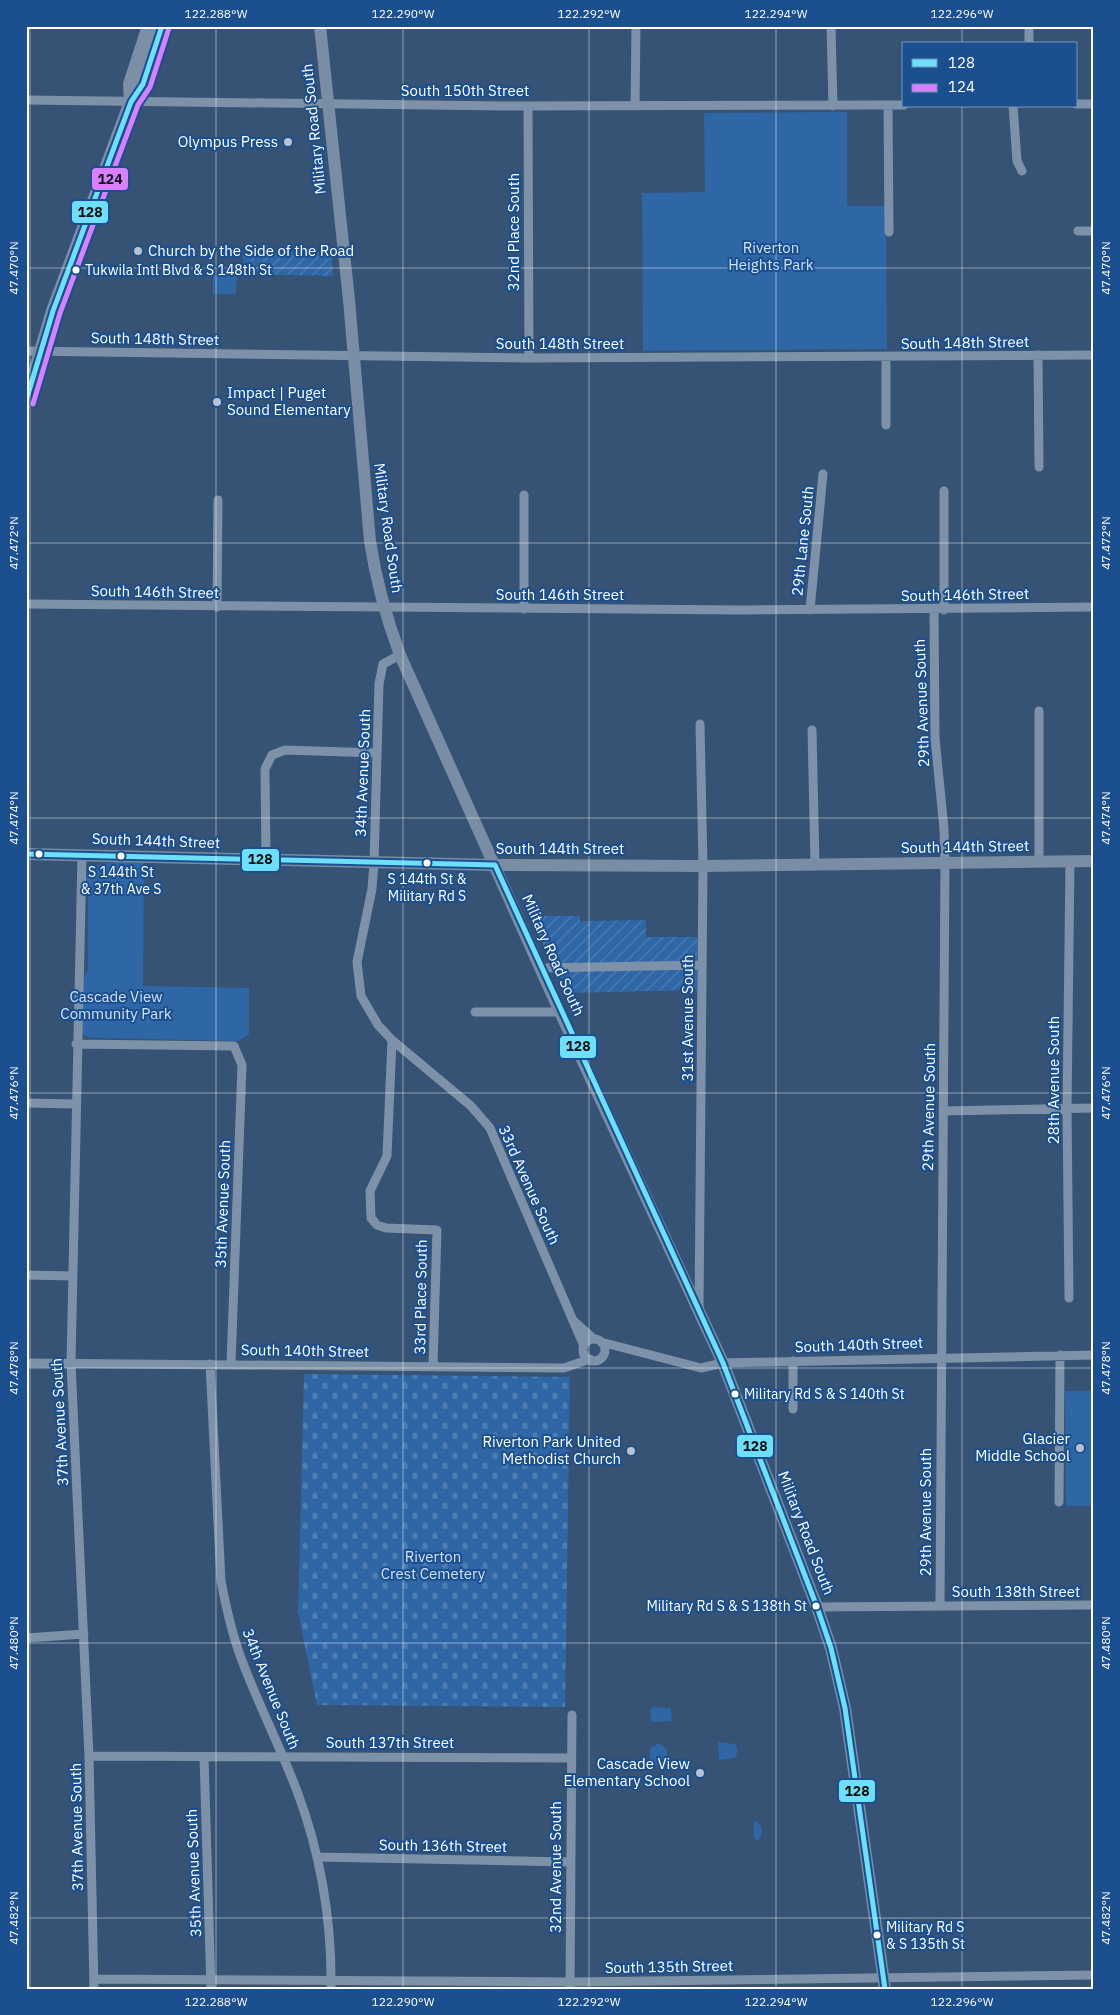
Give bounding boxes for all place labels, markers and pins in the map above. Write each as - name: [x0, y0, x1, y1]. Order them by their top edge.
- place label: Olympus Press: [178, 132, 278, 151]
- marker: Olympus Press: [282, 136, 294, 148]
- place label: Church by the Side of the Road: [148, 241, 354, 260]
- marker: Church by the Side of the Road: [132, 245, 144, 257]
- place label: Tukwila Intl Blvd & S 148th St: [85, 261, 272, 279]
- marker: Tukwila Intl Blvd & S 148th St: [71, 265, 81, 275]
- place label: Impact | Puget Sound Elementary: [227, 383, 351, 419]
- marker: Impact | Puget Sound Elementary: [211, 396, 223, 408]
- unlabelled marker: [34, 849, 44, 859]
- marker: S 144th St & 37th Ave S: [116, 851, 126, 861]
- marker: S 144th St & Military Rd S: [422, 858, 432, 868]
- place label: S 144th St & 37th Ave S: [81, 863, 161, 898]
- place label: S 144th St & Military Rd S: [388, 870, 467, 905]
- place label: Military Rd S & S 140th St: [744, 1385, 905, 1403]
- marker: Military Rd S & S 140th St: [730, 1389, 740, 1399]
- place label: Glacier Middle School: [975, 1429, 1070, 1465]
- place label: Riverton Park United Methodist Church: [482, 1432, 621, 1468]
- marker: Glacier Middle School: [1074, 1442, 1086, 1454]
- marker: Riverton Park United Methodist Church: [625, 1445, 637, 1457]
- place label: Military Rd S & S 138th St: [646, 1597, 807, 1615]
- marker: Military Rd S & S 138th St: [811, 1601, 821, 1611]
- place label: Cascade View Elementary School: [563, 1754, 690, 1790]
- marker: Cascade View Elementary School: [694, 1767, 706, 1779]
- place label: Military Rd S & S 135th St: [886, 1918, 965, 1953]
- marker: Military Rd S & S 135th St: [872, 1930, 882, 1940]

